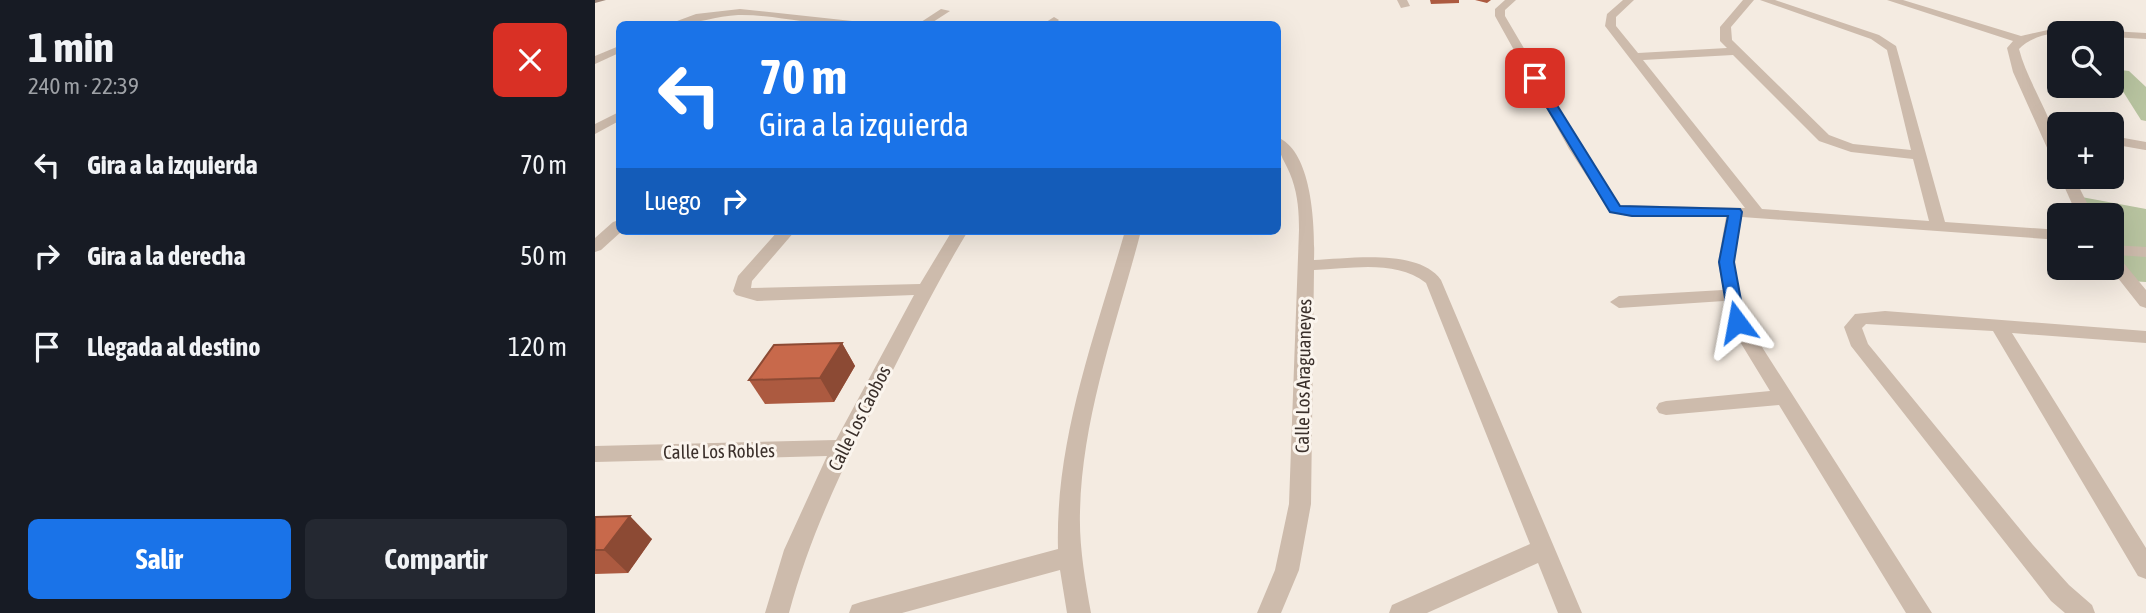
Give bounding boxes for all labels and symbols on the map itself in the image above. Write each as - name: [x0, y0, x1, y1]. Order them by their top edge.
- pin: [1505, 48, 1565, 108]
- position arrow: [1700, 285, 1774, 359]
- street label: Calle Los Araguaneyes: [1291, 298, 1315, 453]
- street label: Calle Los Caobos: [823, 361, 895, 474]
- street label: Calle Los Robles: [663, 439, 775, 463]

